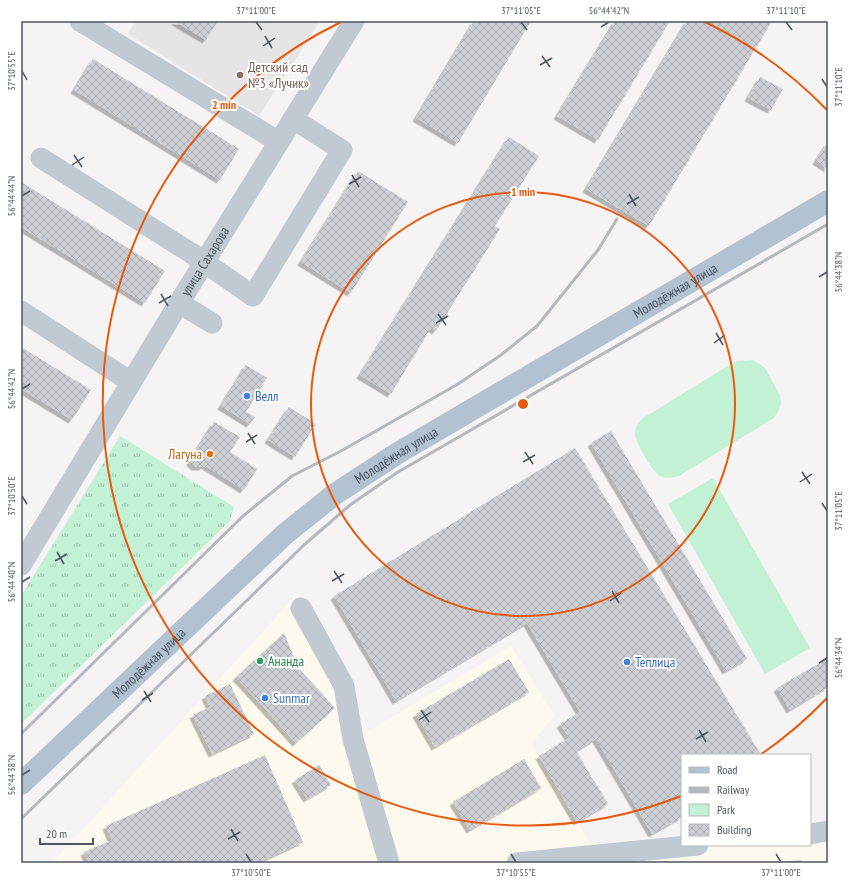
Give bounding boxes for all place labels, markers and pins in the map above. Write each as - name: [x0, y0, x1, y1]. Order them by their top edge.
- place label: Детский сад №3 «Лучик»: [248, 58, 309, 92]
- marker: Детский сад №3 «Лучик»: [235, 70, 245, 80]
- place label: Велл: [255, 387, 279, 405]
- marker: Велл: [242, 391, 252, 401]
- centre of rings: [516, 397, 530, 411]
- place label: Лагуна: [167, 445, 202, 463]
- marker: Лагуна: [205, 449, 215, 459]
- place label: Ананда: [268, 652, 304, 670]
- place label: Теплица: [635, 653, 675, 671]
- marker: Ананда: [255, 656, 265, 666]
- marker: Теплица: [622, 657, 632, 667]
- place label: Sunmar: [273, 689, 310, 707]
- marker: Sunmar: [260, 693, 270, 703]

